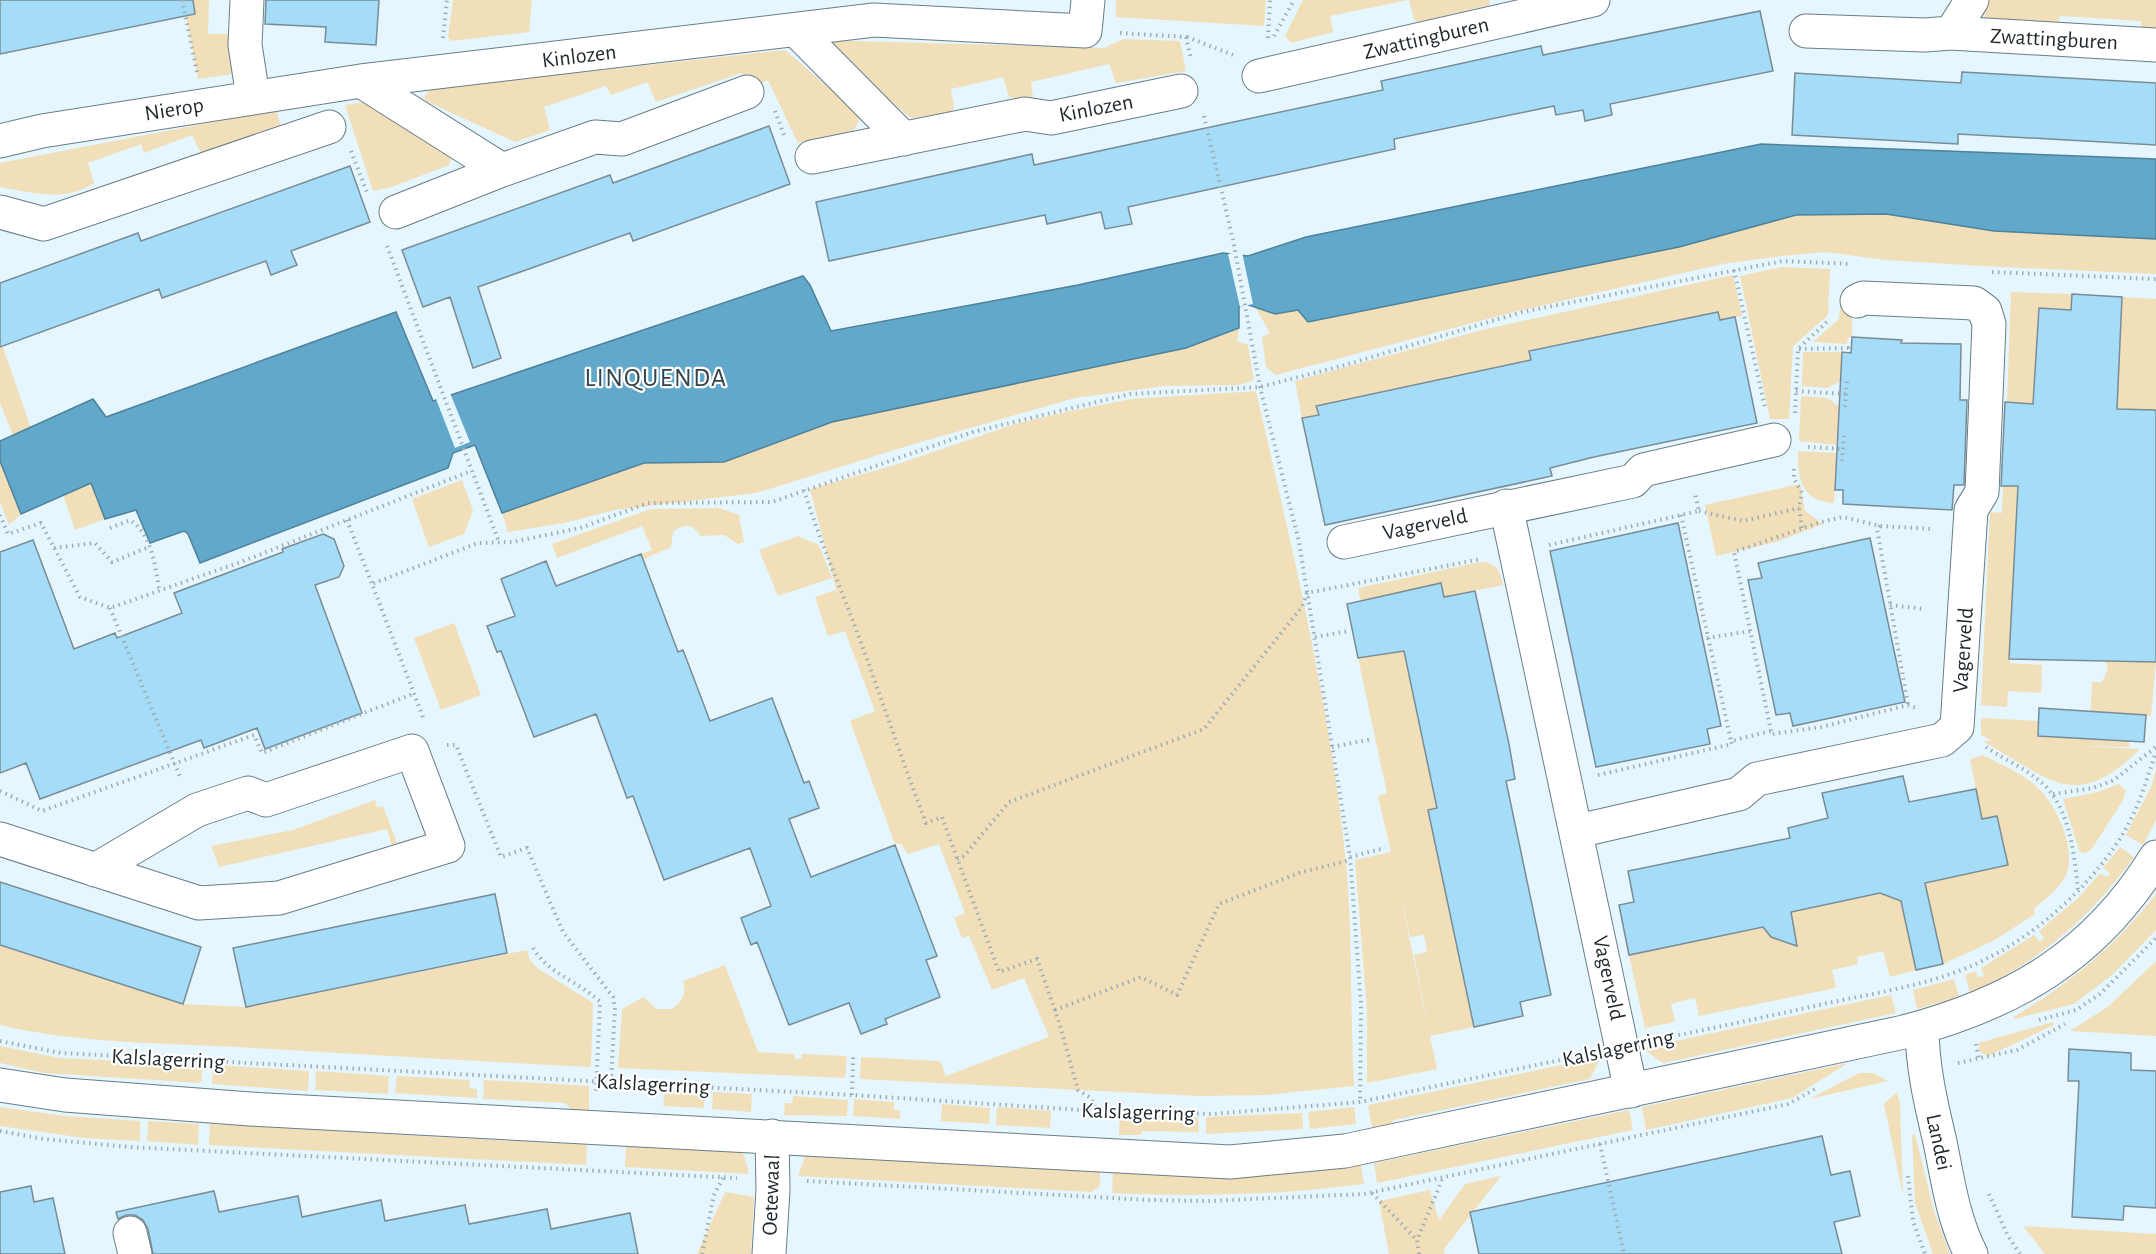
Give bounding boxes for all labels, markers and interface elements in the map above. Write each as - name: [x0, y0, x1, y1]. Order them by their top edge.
- street label: Zwattingburen: [1361, 13, 1491, 63]
- street label: Zwattingburen: [1989, 25, 2119, 53]
- street label: Kinlozen: [540, 41, 618, 71]
- street label: Kinlozen: [1057, 90, 1135, 126]
- street label: Nierop: [143, 93, 205, 125]
- district label: LINQUENDA: [584, 365, 728, 391]
- street label: Vagerveld: [1381, 504, 1469, 544]
- street label: Vagerveld: [1949, 607, 1977, 693]
- street label: Vagerveld: [1589, 934, 1629, 1022]
- street label: Kalslagerring: [1560, 1025, 1676, 1071]
- street label: Kalslagerring: [111, 1045, 226, 1073]
- street label: Kalslagerring: [596, 1070, 711, 1098]
- street label: Kalslagerring: [1081, 1099, 1195, 1125]
- street label: Landei: [1922, 1112, 1956, 1172]
- street label: Oetewaal: [759, 1154, 783, 1236]

